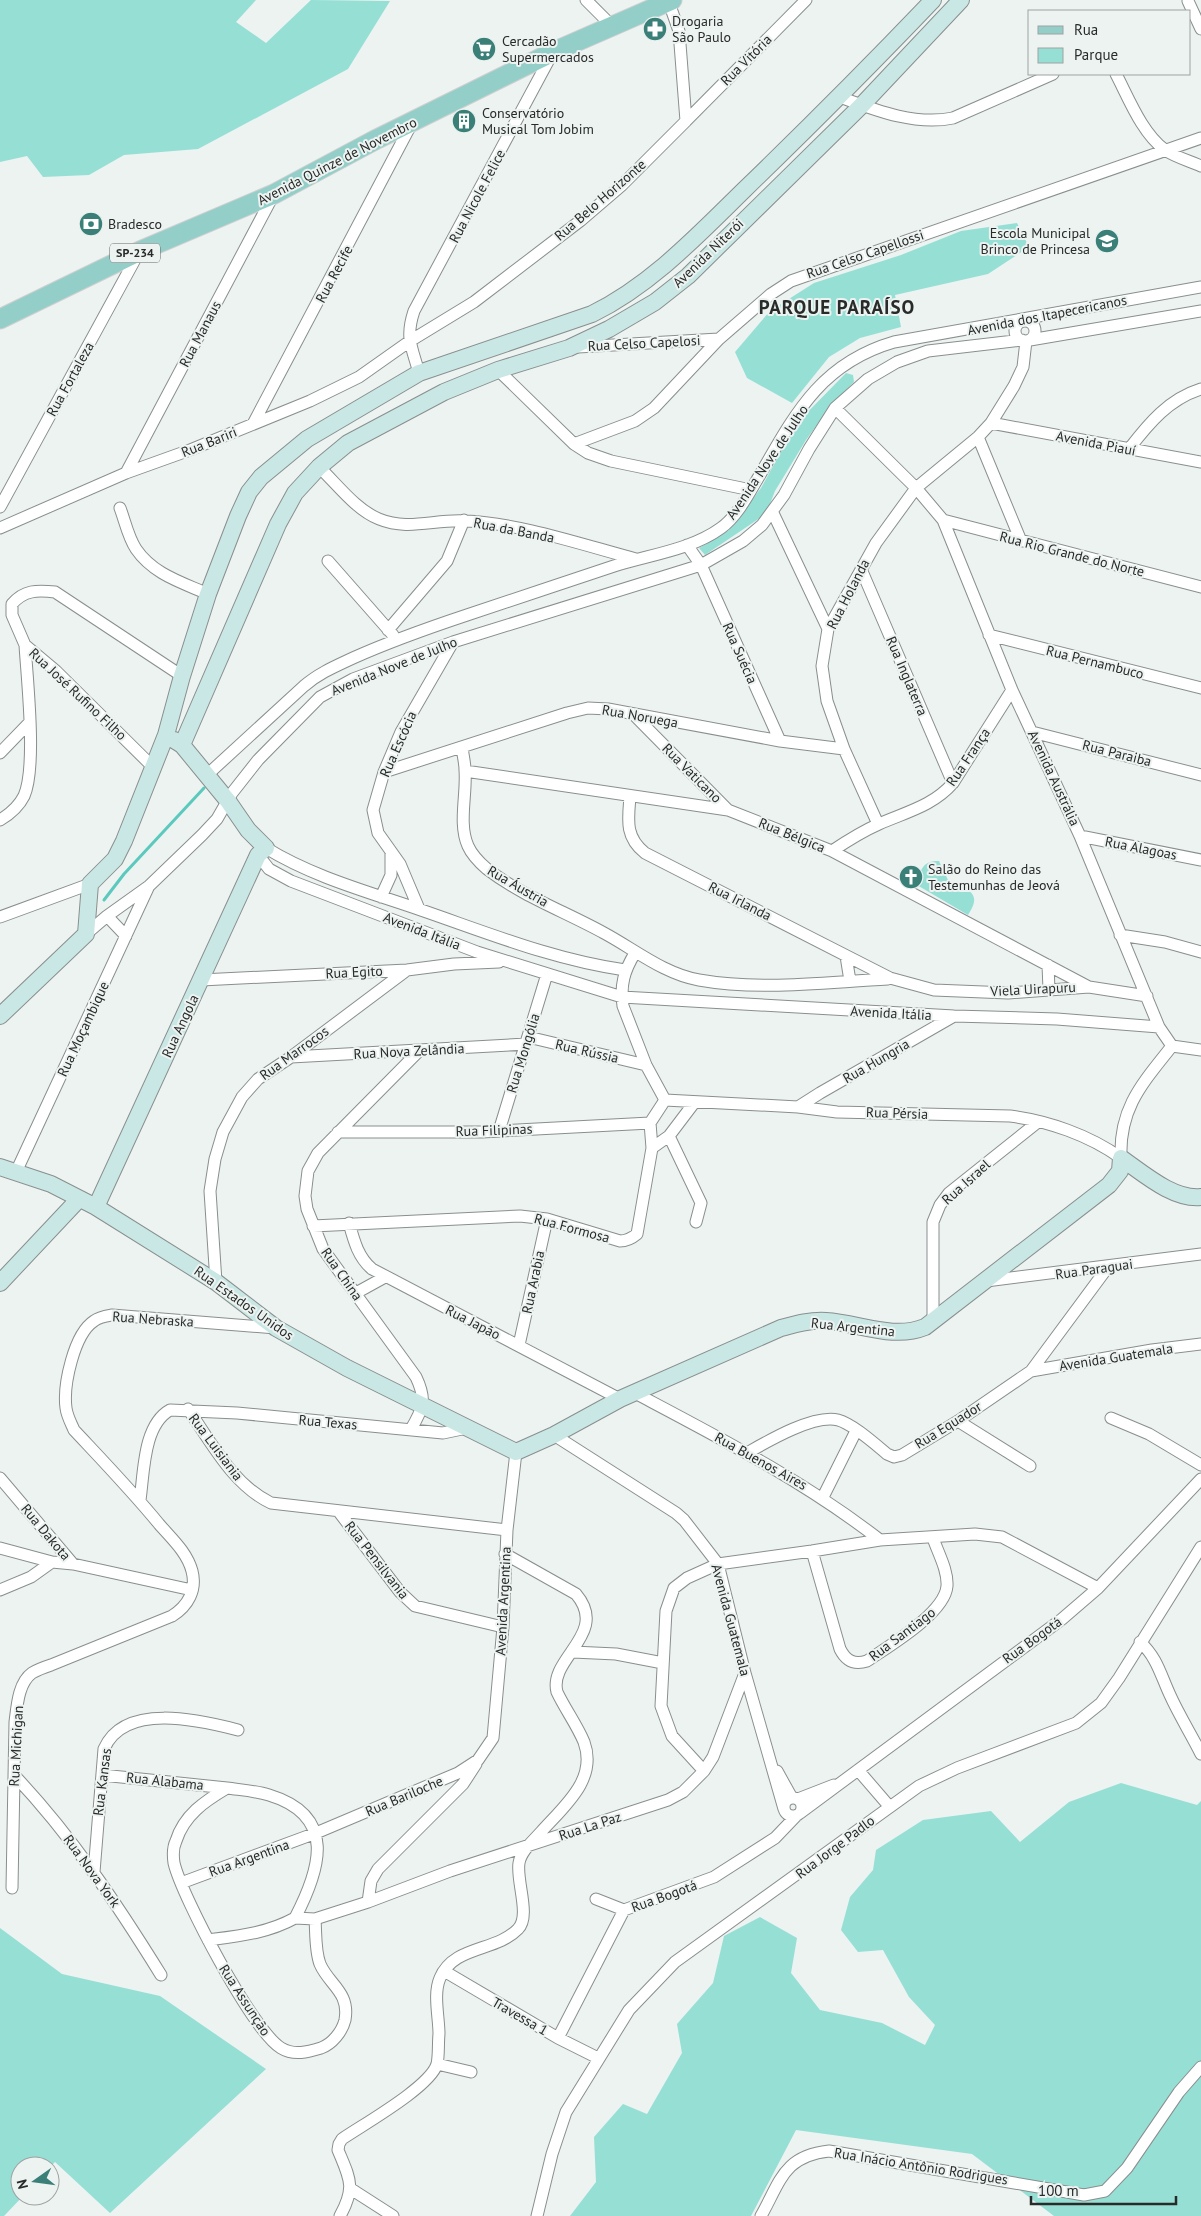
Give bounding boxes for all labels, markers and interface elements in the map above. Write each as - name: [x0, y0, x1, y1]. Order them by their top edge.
- legend: [1028, 10, 1191, 75]
- place label: Drogaria São Paulo: [672, 12, 731, 46]
- pharmacy icon: Drogaria São Paulo: [642, 16, 668, 42]
- text: Rua: [1074, 20, 1098, 39]
- street label: Rua Vitória: [717, 31, 775, 89]
- place label: Cercadão Supermercados: [502, 32, 594, 66]
- supermarket icon: Cercadão Supermercados: [471, 36, 497, 62]
- text: Parque: [1074, 45, 1118, 64]
- place label: Conservatório Musical Tom Jobim: [482, 104, 594, 138]
- building icon: Conservatório Musical Tom Jobim: [451, 108, 477, 134]
- street label: Avenida Quinze de Novembro: [254, 113, 420, 209]
- street label: Rua Nicole Felice: [445, 146, 509, 246]
- street label: Rua Belo Horizonte: [551, 155, 649, 245]
- bank icon: Bradesco: [78, 211, 104, 237]
- place label: Bradesco: [108, 215, 162, 233]
- street label: Avenida Niterói: [669, 215, 747, 291]
- place label: Escola Municipal Brinco de Princesa: [981, 224, 1090, 258]
- street label: Rua Celso Capellossi: [804, 225, 926, 283]
- school or university icon: Escola Municipal Brinco de Princesa: [1094, 228, 1120, 254]
- street label: Rua Recife: [311, 242, 357, 306]
- road number: SP-234: [110, 244, 160, 262]
- street label: Avenida dos Itapecericanos: [966, 291, 1128, 339]
- district label: PARQUE PARAÍSO: [759, 295, 915, 319]
- street label: Rua Manaus: [175, 298, 225, 370]
- street label: Rua Celso Capelosi: [587, 331, 701, 355]
- street label: Rua Fortaleza: [42, 339, 98, 419]
- street label: Avenida Nove de Julho: [722, 401, 812, 523]
- street label: Rua Bariri: [178, 423, 240, 461]
- street label: Avenida Piauí: [1055, 426, 1138, 460]
- street label: Rua da Banda: [472, 513, 556, 547]
- street label: Rua Rio Grande do Norte: [998, 527, 1146, 581]
- street label: Rua Holanda: [823, 556, 873, 632]
- street label: Rua Suécia: [718, 619, 762, 687]
- street label: Avenida Nove de Julho: [328, 632, 460, 700]
- street label: Rua Inglaterra: [882, 633, 932, 719]
- street label: Rua Pernambuco: [1044, 641, 1146, 683]
- street label: Rua José Rufino Filho: [25, 644, 131, 744]
- street label: Rua Noruega: [600, 700, 680, 732]
- street label: Rua Escócia: [375, 708, 421, 780]
- street label: Rua França: [942, 724, 994, 790]
- street label: Avenida Austrália: [1024, 727, 1084, 829]
- street label: Rua Paraiba: [1081, 736, 1154, 770]
- street label: Rua Vaticano: [658, 739, 726, 807]
- street label: Rua Bélgica: [756, 813, 828, 857]
- street label: Rua Alagoas: [1103, 832, 1179, 864]
- place label: Salão do Reino das Testemunhas de Jeová: [928, 860, 1060, 894]
- street label: Rua Áustria: [484, 861, 552, 911]
- church icon: Salão do Reino das Testemunhas de Jeová: [898, 864, 924, 890]
- street label: Rua Irlanda: [705, 877, 775, 925]
- street label: Avenida Itália: [381, 908, 463, 954]
- street label: Rua Egito: [325, 962, 383, 982]
- street label: Rua Moçambique: [53, 978, 113, 1080]
- street label: Viela Uirapuru: [989, 978, 1076, 1000]
- street label: Rua Angola: [158, 991, 203, 1061]
- street label: Avenida Itália: [850, 1002, 932, 1024]
- street label: Rua Mongólia: [502, 1011, 544, 1095]
- street label: Rua Marrocos: [256, 1022, 332, 1084]
- street label: Rua Rússia: [553, 1035, 621, 1067]
- street label: Rua Hungria: [839, 1035, 913, 1087]
- street label: Rua Nova Zelândia: [353, 1039, 465, 1063]
- street label: Rua Pérsia: [866, 1103, 928, 1123]
- street label: Rua Filipinas: [455, 1120, 533, 1140]
- street label: Rua Israel: [938, 1155, 994, 1209]
- street label: Rua Formosa: [532, 1209, 612, 1247]
- street label: Rua China: [317, 1244, 367, 1304]
- street label: Rua Arabia: [518, 1249, 548, 1315]
- street label: Rua Paraguai: [1054, 1255, 1134, 1283]
- street label: Rua Estados Unidos: [191, 1262, 297, 1344]
- street label: Rua Japão: [442, 1300, 504, 1344]
- street label: Rua Nebraska: [112, 1307, 194, 1331]
- street label: Rua Argentina: [810, 1314, 896, 1340]
- street label: Avenida Guatemala: [1058, 1339, 1174, 1375]
- street label: Rua Equador: [911, 1397, 985, 1453]
- street label: Rua Luisiania: [185, 1410, 247, 1484]
- street label: Rua Texas: [298, 1410, 358, 1434]
- street label: Rua Buenos Aires: [711, 1428, 811, 1494]
- street label: Rua Dakota: [17, 1500, 75, 1564]
- street label: Rua Pensilvania: [341, 1517, 413, 1603]
- street label: Avenida Argentina: [491, 1546, 515, 1656]
- street label: Avenida Guatemala: [707, 1562, 755, 1678]
- street label: Rua Santiago: [865, 1603, 939, 1665]
- street label: Rua Bogotá: [999, 1612, 1065, 1668]
- street label: Rua Michigan: [5, 1705, 27, 1787]
- street label: Rua Kansas: [89, 1747, 115, 1817]
- street label: Rua Alabama: [125, 1768, 205, 1794]
- street label: Rua Bariloche: [362, 1772, 446, 1820]
- street label: Rua La Paz: [556, 1807, 624, 1845]
- street label: Rua Jorge Padlo: [792, 1811, 878, 1883]
- street label: Rua Nova York: [60, 1831, 125, 1911]
- street label: Rua Argentina: [206, 1835, 292, 1881]
- street label: Rua Bogotá: [629, 1876, 699, 1916]
- street label: Rua Assunção: [215, 1961, 275, 2039]
- street label: Travessa 1: [489, 1993, 551, 2039]
- street label: Rua Inácio Antônio Rodrigues: [833, 2143, 1009, 2189]
- north arrow: [10, 2156, 60, 2206]
- scale bar: [1031, 2174, 1176, 2206]
- text: N: [13, 2178, 32, 2191]
- text: 100 m: [1038, 2181, 1079, 2200]

